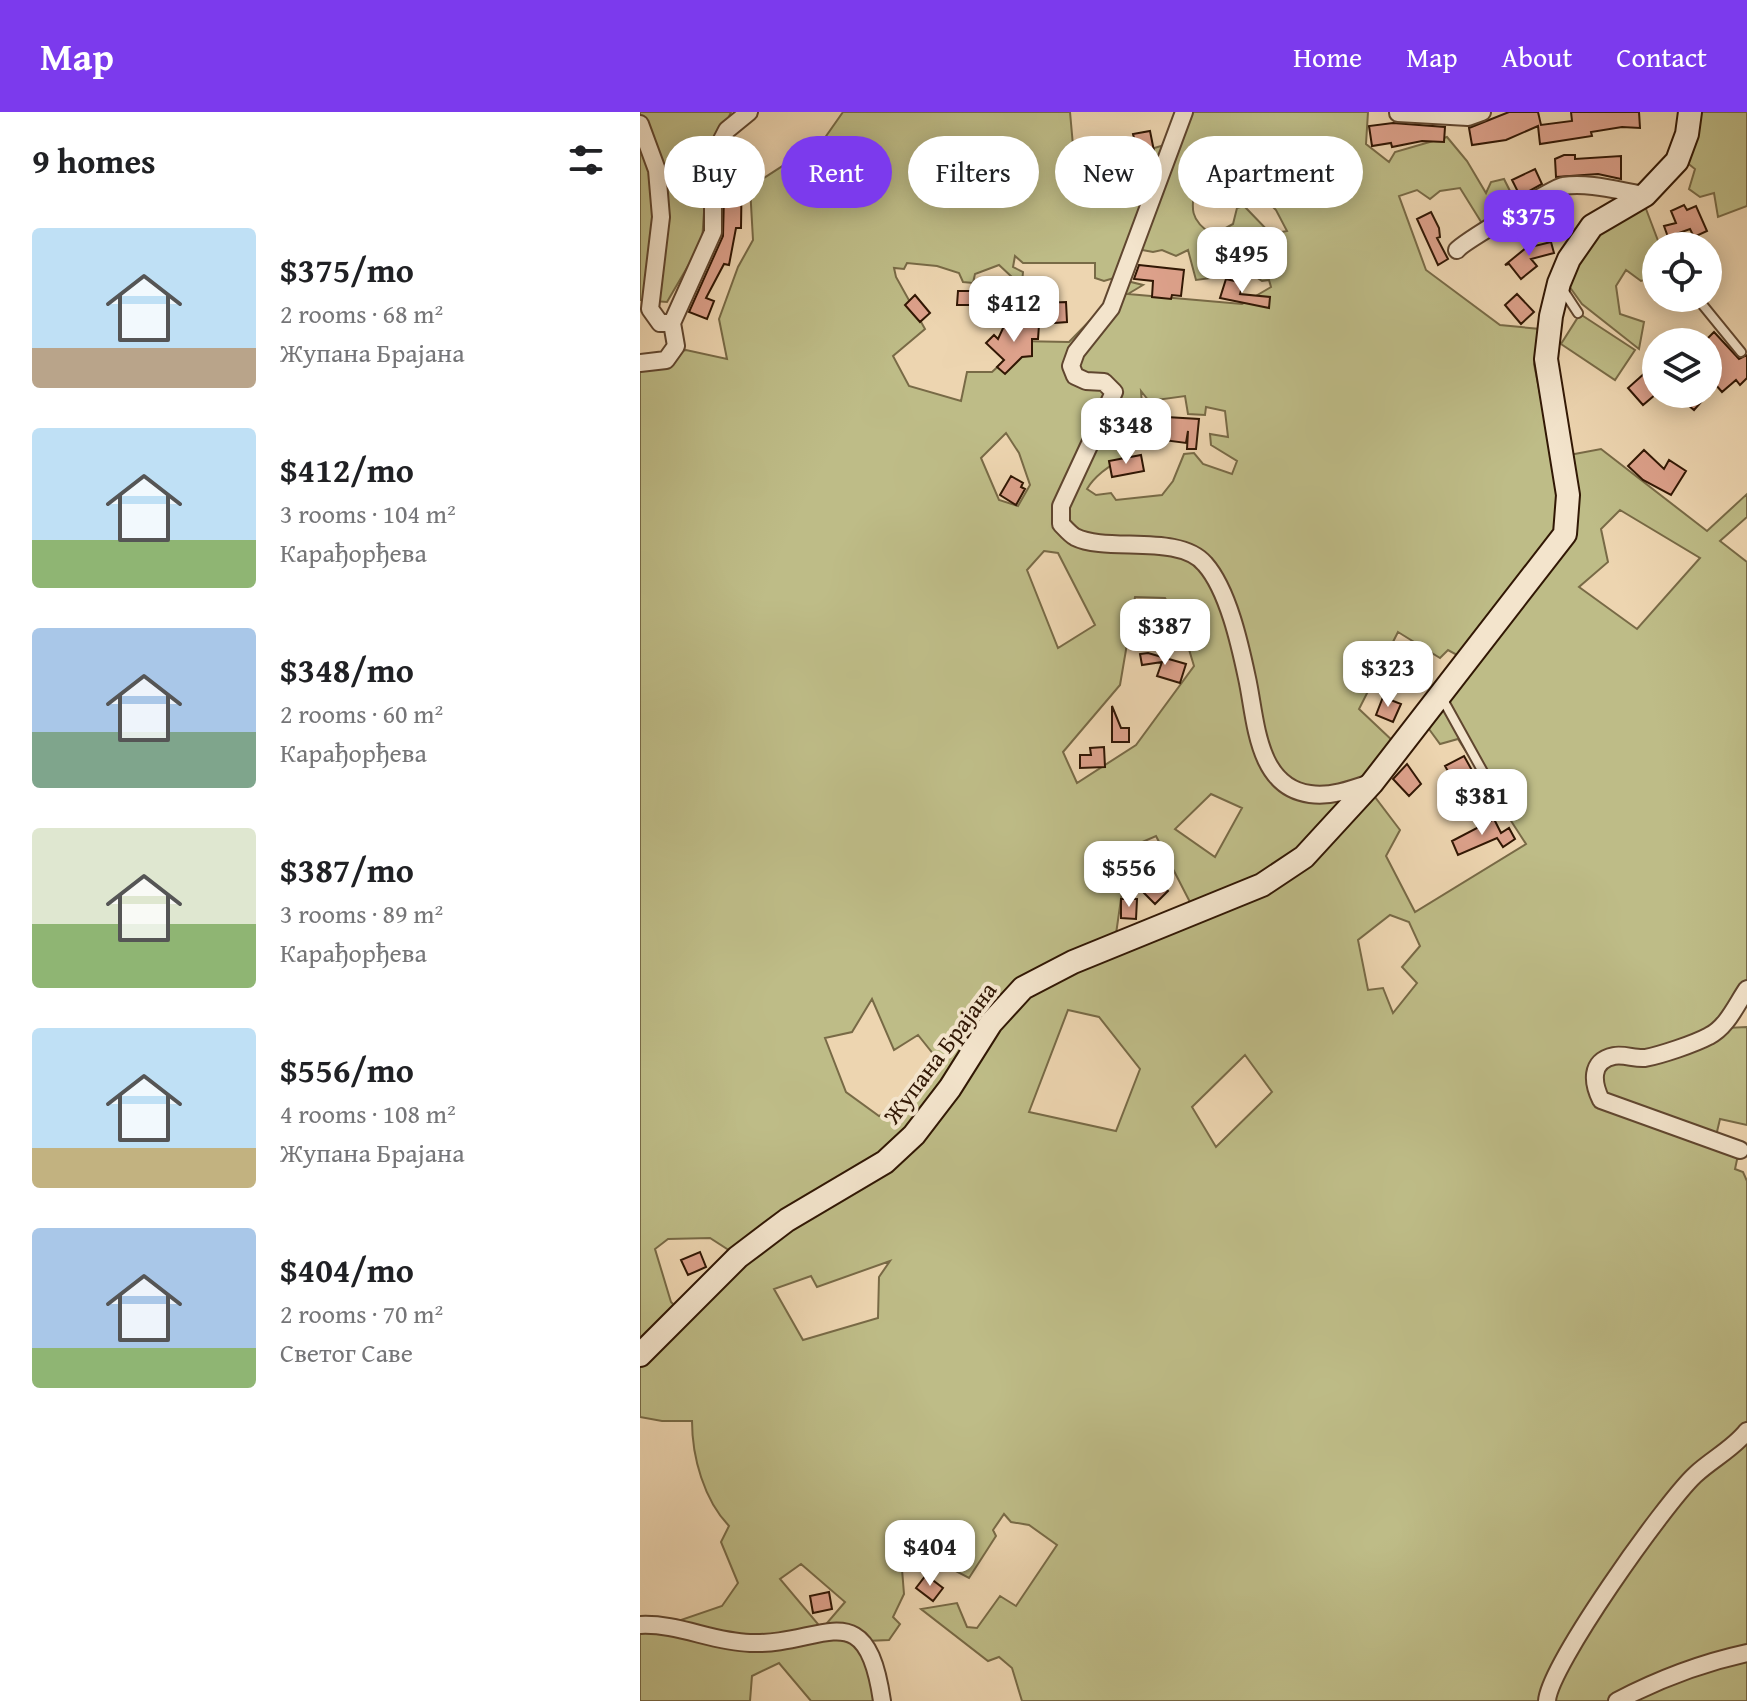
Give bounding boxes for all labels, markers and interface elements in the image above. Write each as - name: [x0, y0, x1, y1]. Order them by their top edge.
- text: Map: [40, 28, 114, 84]
- text: Home: [1293, 36, 1362, 77]
- text: Map: [1406, 36, 1458, 77]
- text: About: [1502, 36, 1572, 77]
- text: Contact: [1616, 36, 1707, 77]
- text: 9 homes: [32, 136, 156, 185]
- chip: Buy: [664, 136, 765, 208]
- chip: Rent: [781, 136, 892, 208]
- chip: Filters: [908, 136, 1039, 208]
- chip: New: [1055, 136, 1162, 208]
- chip: Apartment: [1178, 136, 1363, 208]
- icon: filters: [564, 138, 608, 182]
- pin: $375: [1482, 190, 1576, 258]
- text: $375: [1502, 196, 1556, 235]
- pin: $495: [1195, 227, 1289, 295]
- map controls: [1642, 232, 1722, 408]
- button: locate: [1642, 232, 1722, 312]
- text: $495: [1215, 233, 1269, 272]
- text: $375/mo: [280, 245, 414, 294]
- icon: home: [96, 260, 192, 356]
- pin: $412: [967, 276, 1061, 344]
- text: $412: [987, 282, 1041, 321]
- text: 2 rooms · 68 m²: [280, 294, 443, 333]
- button: layers: [1642, 328, 1722, 408]
- text: Жупана Брајана: [280, 333, 465, 372]
- pin: $348: [1079, 398, 1173, 466]
- text: $348: [1099, 404, 1153, 443]
- text: $412/mo: [280, 445, 414, 494]
- icon: home: [96, 460, 192, 556]
- text: 3 rooms · 104 m²: [280, 494, 456, 533]
- text: Карађорђева: [280, 533, 427, 572]
- pin: $387: [1118, 599, 1212, 667]
- text: $387: [1138, 605, 1192, 644]
- pin: $323: [1341, 641, 1435, 709]
- text: $348/mo: [280, 645, 414, 694]
- text: $323: [1361, 647, 1415, 686]
- icon: home: [96, 660, 192, 756]
- text: 2 rooms · 60 m²: [280, 694, 443, 733]
- text: Карађорђева: [280, 733, 427, 772]
- pin: $381: [1435, 769, 1529, 837]
- text: $381: [1455, 775, 1509, 814]
- pin: $556: [1082, 841, 1176, 909]
- text: $387/mo: [280, 845, 414, 894]
- text: $556: [1102, 847, 1156, 886]
- icon: home: [96, 860, 192, 956]
- text: 3 rooms · 89 m²: [280, 894, 443, 933]
- text: Карађорђева: [280, 933, 427, 972]
- street label: Жупана Брајана: [874, 974, 1005, 1132]
- text: $556/mo: [280, 1045, 414, 1094]
- icon: home: [96, 1060, 192, 1156]
- text: 4 rooms · 108 m²: [280, 1094, 456, 1133]
- text: Жупана Брајана: [280, 1133, 465, 1172]
- text: $404/mo: [280, 1245, 414, 1294]
- icon: home: [96, 1260, 192, 1356]
- text: 2 rooms · 70 m²: [280, 1294, 443, 1333]
- text: Светог Саве: [280, 1333, 413, 1372]
- pin: $404: [883, 1520, 977, 1588]
- text: $404: [903, 1526, 957, 1565]

